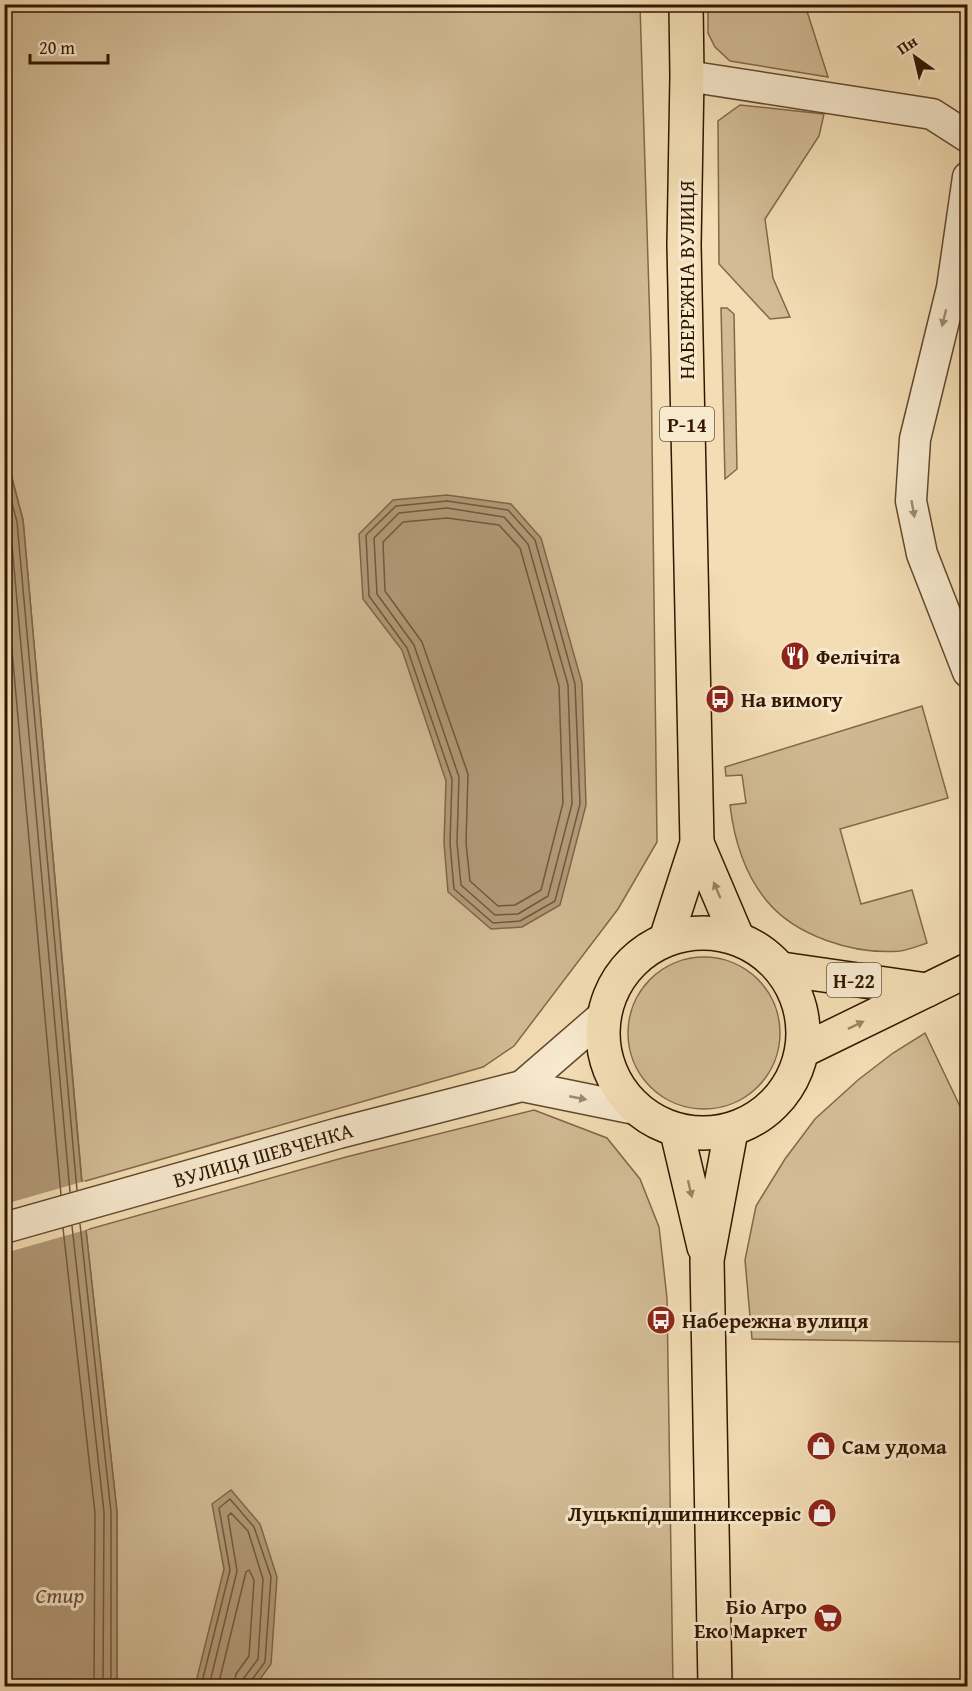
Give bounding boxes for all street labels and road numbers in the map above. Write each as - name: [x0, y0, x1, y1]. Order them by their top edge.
- street label: НАБЕРЕЖНА ВУЛИЦЯ: [671, 180, 702, 380]
- road number: Р-14: [660, 407, 714, 441]
- road number: Н-22: [827, 963, 881, 997]
- street label: ВУЛИЦЯ ШЕВЧЕНКА: [169, 1114, 357, 1196]

